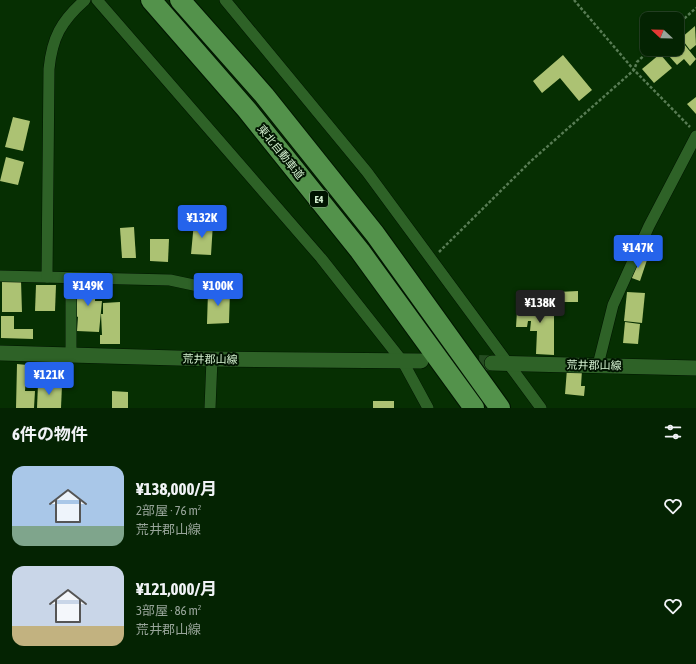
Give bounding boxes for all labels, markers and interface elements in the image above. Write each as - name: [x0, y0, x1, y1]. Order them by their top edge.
- north arrow: [640, 12, 684, 56]
- map controls: [640, 12, 684, 56]
- street label: 東北自動車道: [256, 123, 306, 181]
- road number: E4: [310, 191, 328, 207]
- pin: ¥132K: [174, 205, 230, 239]
- text: ¥132K: [187, 210, 217, 225]
- pin: ¥147K: [610, 235, 666, 269]
- text: ¥147K: [623, 240, 653, 255]
- pin: ¥149K: [60, 273, 116, 307]
- pin: ¥100K: [190, 273, 246, 307]
- text: ¥149K: [73, 278, 103, 293]
- text: ¥100K: [203, 278, 233, 293]
- pin: ¥138K: [512, 290, 568, 324]
- text: ¥138K: [525, 295, 555, 310]
- street label: 荒井郡山線: [182, 353, 238, 365]
- street label: 荒井郡山線: [566, 359, 622, 371]
- pin: ¥121K: [21, 362, 77, 396]
- text: ¥121K: [34, 367, 64, 382]
- icon: filters: [662, 421, 684, 443]
- text: 6件の物件: [12, 424, 88, 444]
- text: ¥138,000/月: [136, 479, 217, 499]
- icon: home: [44, 482, 92, 530]
- icon: heart: [662, 495, 684, 517]
- text: 2部屋 · 76 m²: [136, 503, 201, 518]
- text: 荒井郡山線: [136, 522, 201, 537]
- text: ¥121,000/月: [136, 579, 217, 599]
- icon: home: [44, 582, 92, 630]
- icon: heart: [662, 595, 684, 617]
- text: 3部屋 · 86 m²: [136, 603, 201, 618]
- text: 荒井郡山線: [136, 622, 201, 637]

